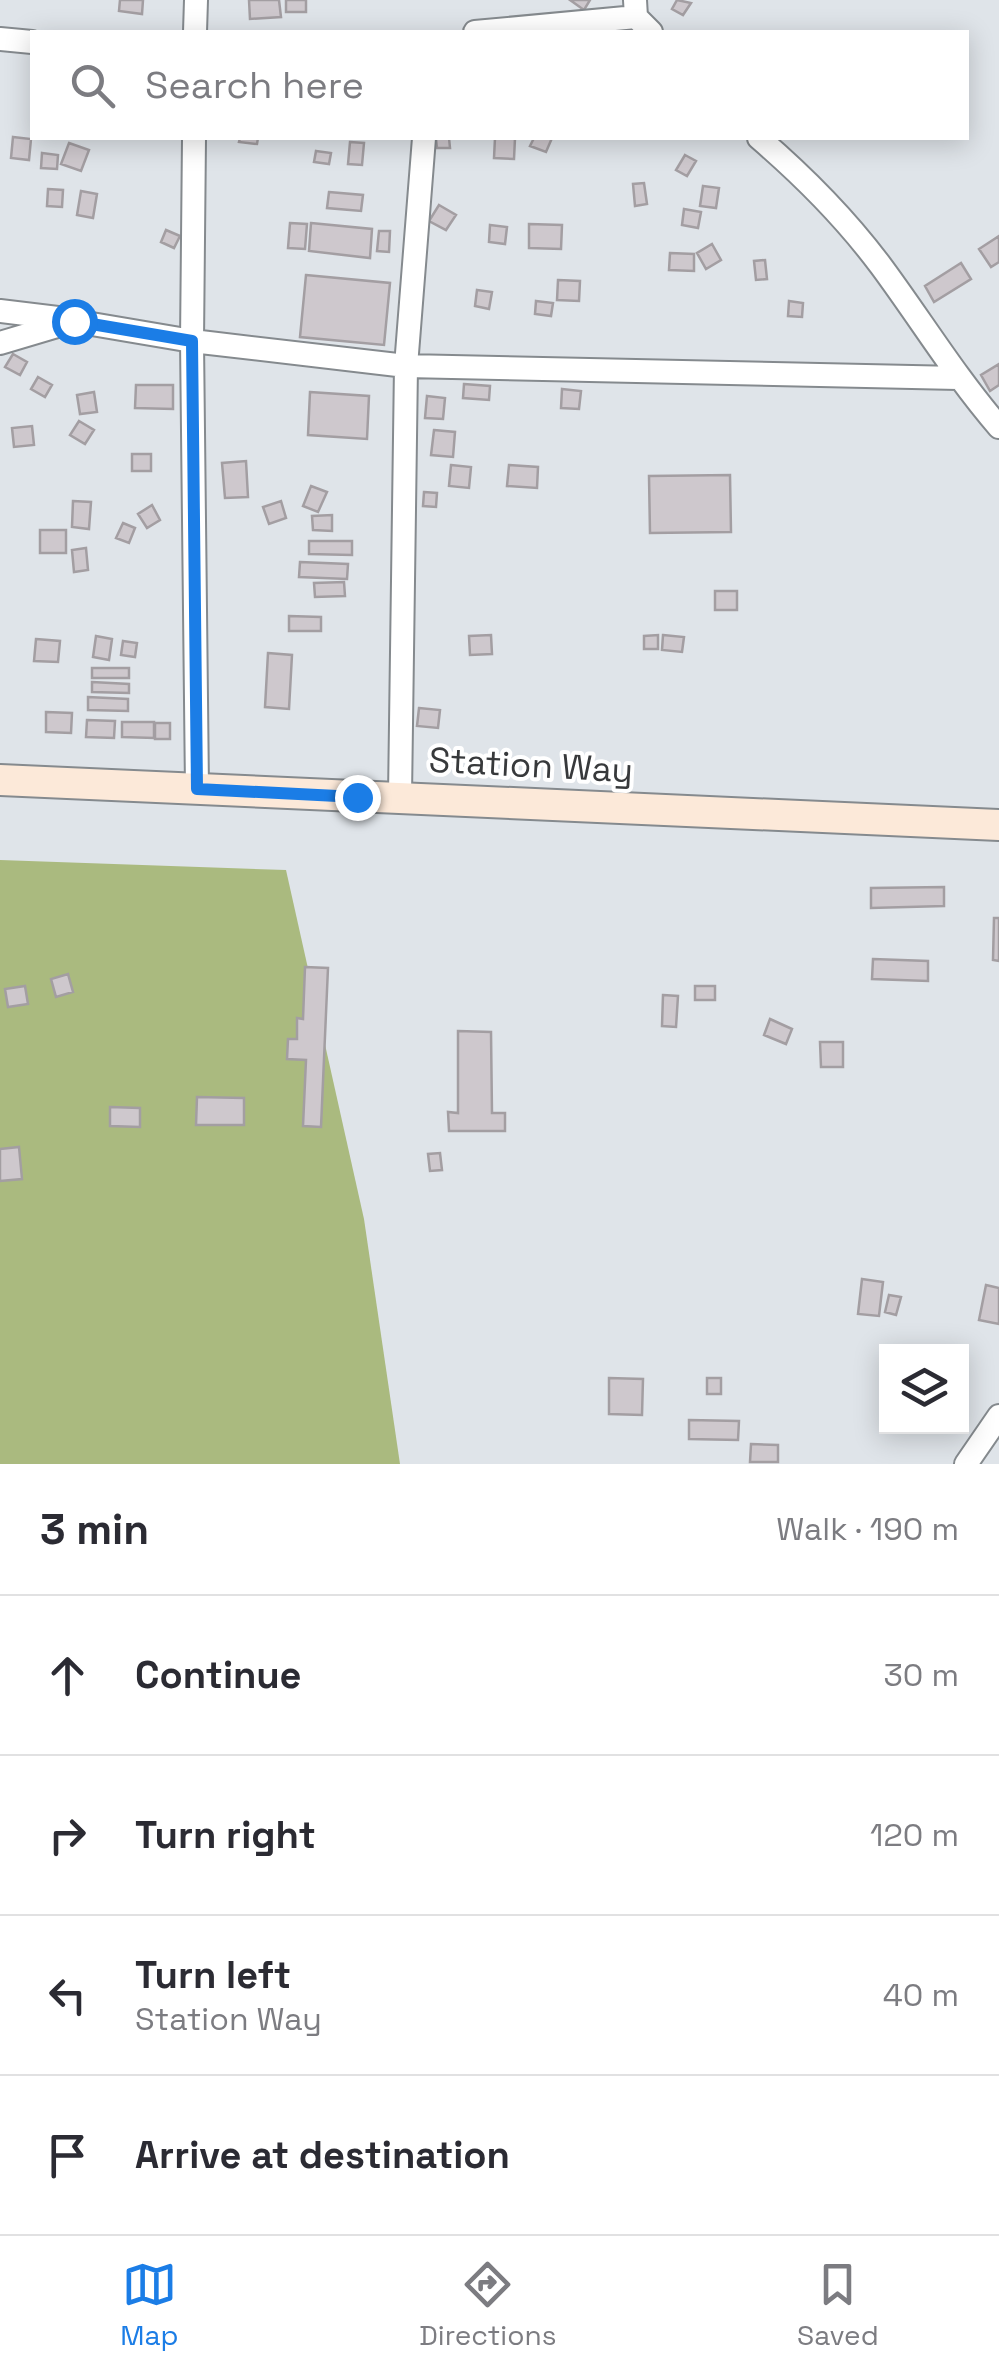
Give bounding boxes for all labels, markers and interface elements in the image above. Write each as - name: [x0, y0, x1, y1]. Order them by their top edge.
- search box: [30, 30, 969, 140]
- icon: search: [65, 58, 120, 113]
- text: Search here: [145, 61, 364, 109]
- route start: [52, 299, 98, 345]
- street label: Station Way: [428, 738, 634, 792]
- route end: [335, 775, 381, 821]
- map controls: [879, 1344, 969, 1434]
- button: layers: [879, 1344, 969, 1434]
- text: 3 min: [40, 1503, 149, 1556]
- text: Walk · 190 m: [776, 1509, 959, 1549]
- icon: ahead: [40, 1648, 95, 1703]
- text: Continue: [135, 1651, 301, 1699]
- text: 30 m: [883, 1655, 959, 1695]
- icon: right: [40, 1808, 95, 1863]
- text: Turn right: [135, 1811, 316, 1859]
- text: 120 m: [870, 1815, 959, 1855]
- text: Turn left: [135, 1951, 291, 1999]
- icon: left: [40, 1968, 95, 2023]
- text: 40 m: [883, 1975, 959, 2015]
- text: Station Way: [135, 1999, 322, 2039]
- icon: arrive: [40, 2128, 95, 2183]
- text: Arrive at destination: [135, 2131, 510, 2179]
- tab: Map: [120, 2257, 179, 2353]
- tab: Directions: [419, 2257, 556, 2353]
- tab: Saved: [797, 2257, 879, 2353]

